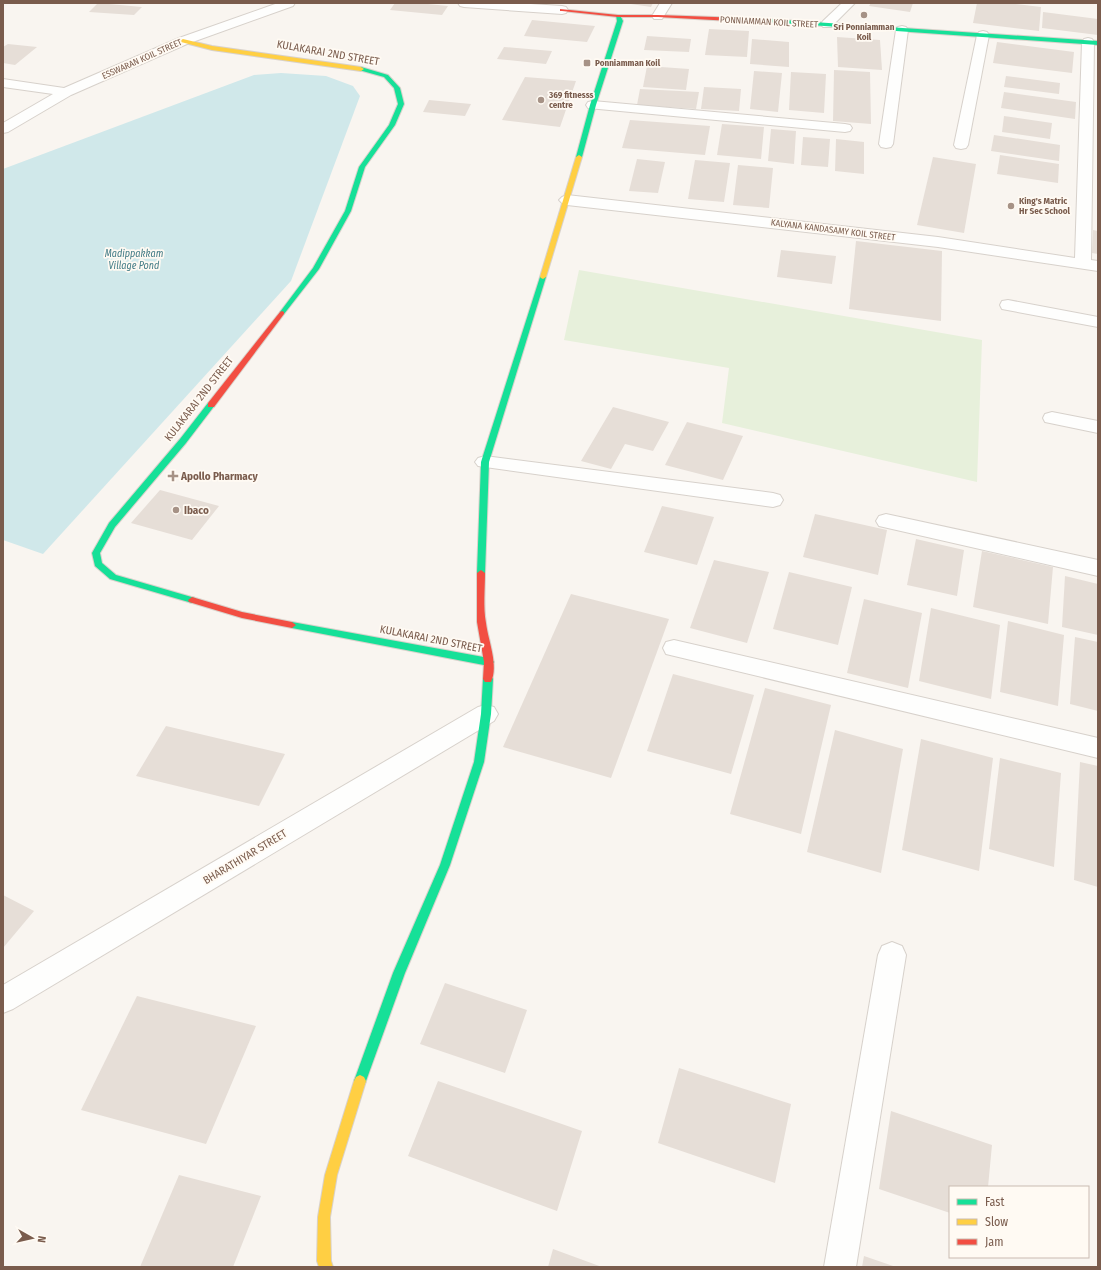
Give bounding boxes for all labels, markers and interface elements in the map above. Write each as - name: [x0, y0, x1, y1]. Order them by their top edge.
- marker: Sri Ponniamman Koil: [859, 10, 869, 20]
- street label: PONNIAMMAN KOIL STREET: [720, 14, 819, 30]
- place label: Sri Ponniamman Koil: [834, 22, 895, 42]
- street label: ESSWARAN KOIL STREET: [101, 37, 184, 81]
- street label: KULAKARAI 2ND STREET: [276, 38, 381, 69]
- marker: Ponniamman Koil: [582, 58, 592, 68]
- place label: Ponniamman Koil: [595, 58, 661, 68]
- place label: 369 fitnesss centre: [548, 90, 594, 110]
- marker: 369 fitnesss centre: [536, 95, 546, 105]
- place label: King's Matric Hr Sec School: [1019, 196, 1071, 216]
- marker: King's Matric Hr Sec School: [1006, 201, 1016, 211]
- street label: KALYANA KANDASAMY KOIL STREET: [770, 217, 897, 243]
- water label: Madippakkam Village Pond: [105, 248, 164, 272]
- street label: KULAKARAI 2ND STREET: [162, 353, 237, 444]
- place label: Apollo Pharmacy: [180, 470, 259, 483]
- marker: Apollo Pharmacy: [168, 471, 178, 481]
- place label: Ibaco: [184, 504, 209, 517]
- marker: Ibaco: [171, 505, 181, 515]
- street label: KULAKARAI 2ND STREET: [379, 623, 484, 655]
- street label: BHARATHIYAR STREET: [201, 826, 290, 887]
- legend: [949, 1186, 1089, 1258]
- text: Fast: [985, 1195, 1004, 1209]
- text: Slow: [985, 1215, 1008, 1229]
- north arrow: [12, 1218, 52, 1258]
- text: N: [35, 1235, 48, 1243]
- text: Jam: [985, 1235, 1003, 1249]

